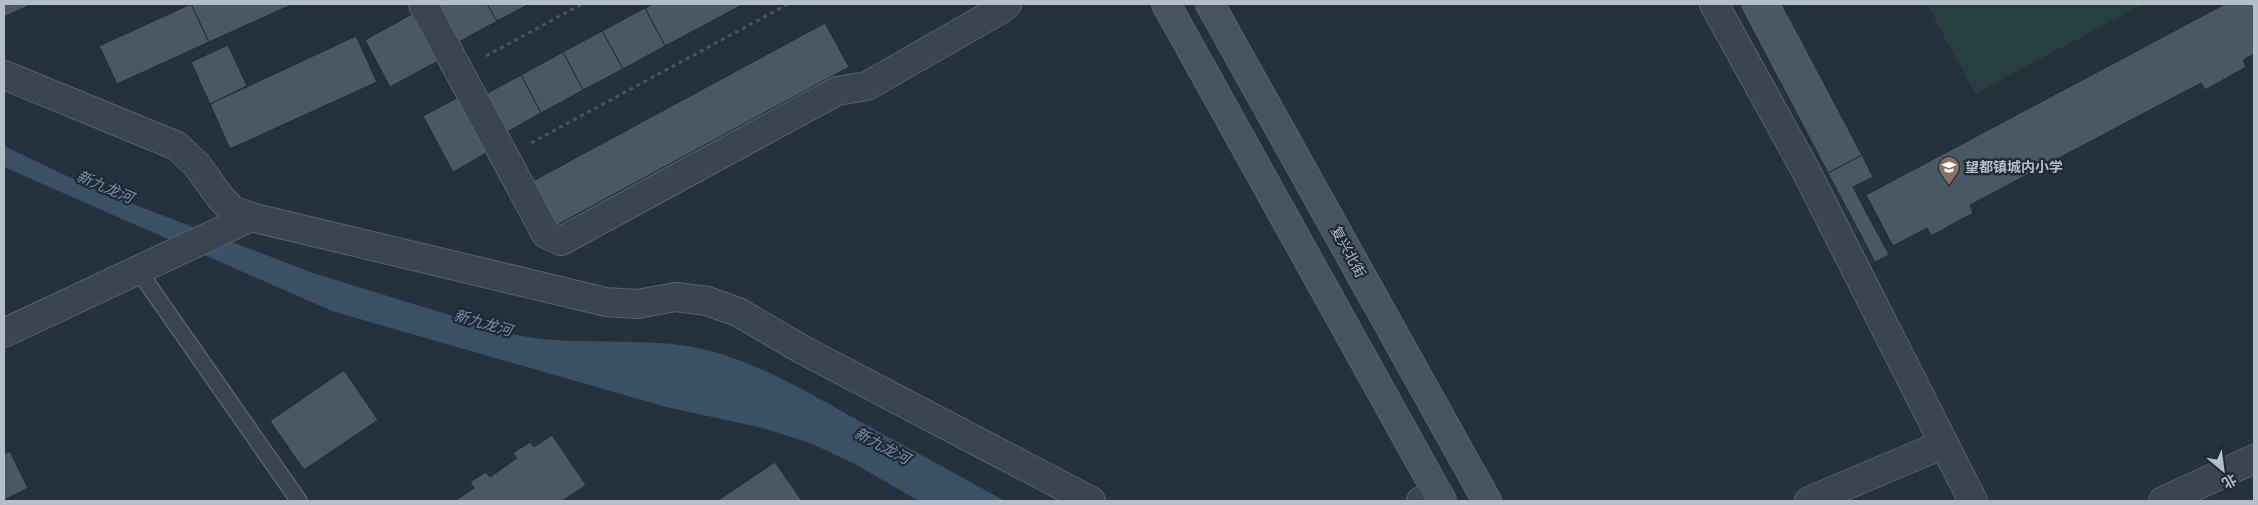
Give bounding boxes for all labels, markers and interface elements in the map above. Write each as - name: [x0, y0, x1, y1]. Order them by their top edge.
- school or university icon: 望都镇城内小学: [1937, 155, 1961, 186]
- place label: 望都镇城内小学: [1965, 159, 2063, 176]
- water label: 新九龙河: [74, 167, 139, 208]
- street label: 复兴北街: [1327, 223, 1369, 281]
- water label: 新九龙河: [452, 306, 517, 341]
- water label: 新九龙河: [851, 424, 915, 469]
- north arrow: [2198, 445, 2248, 495]
- text: 北: [2219, 470, 2239, 492]

